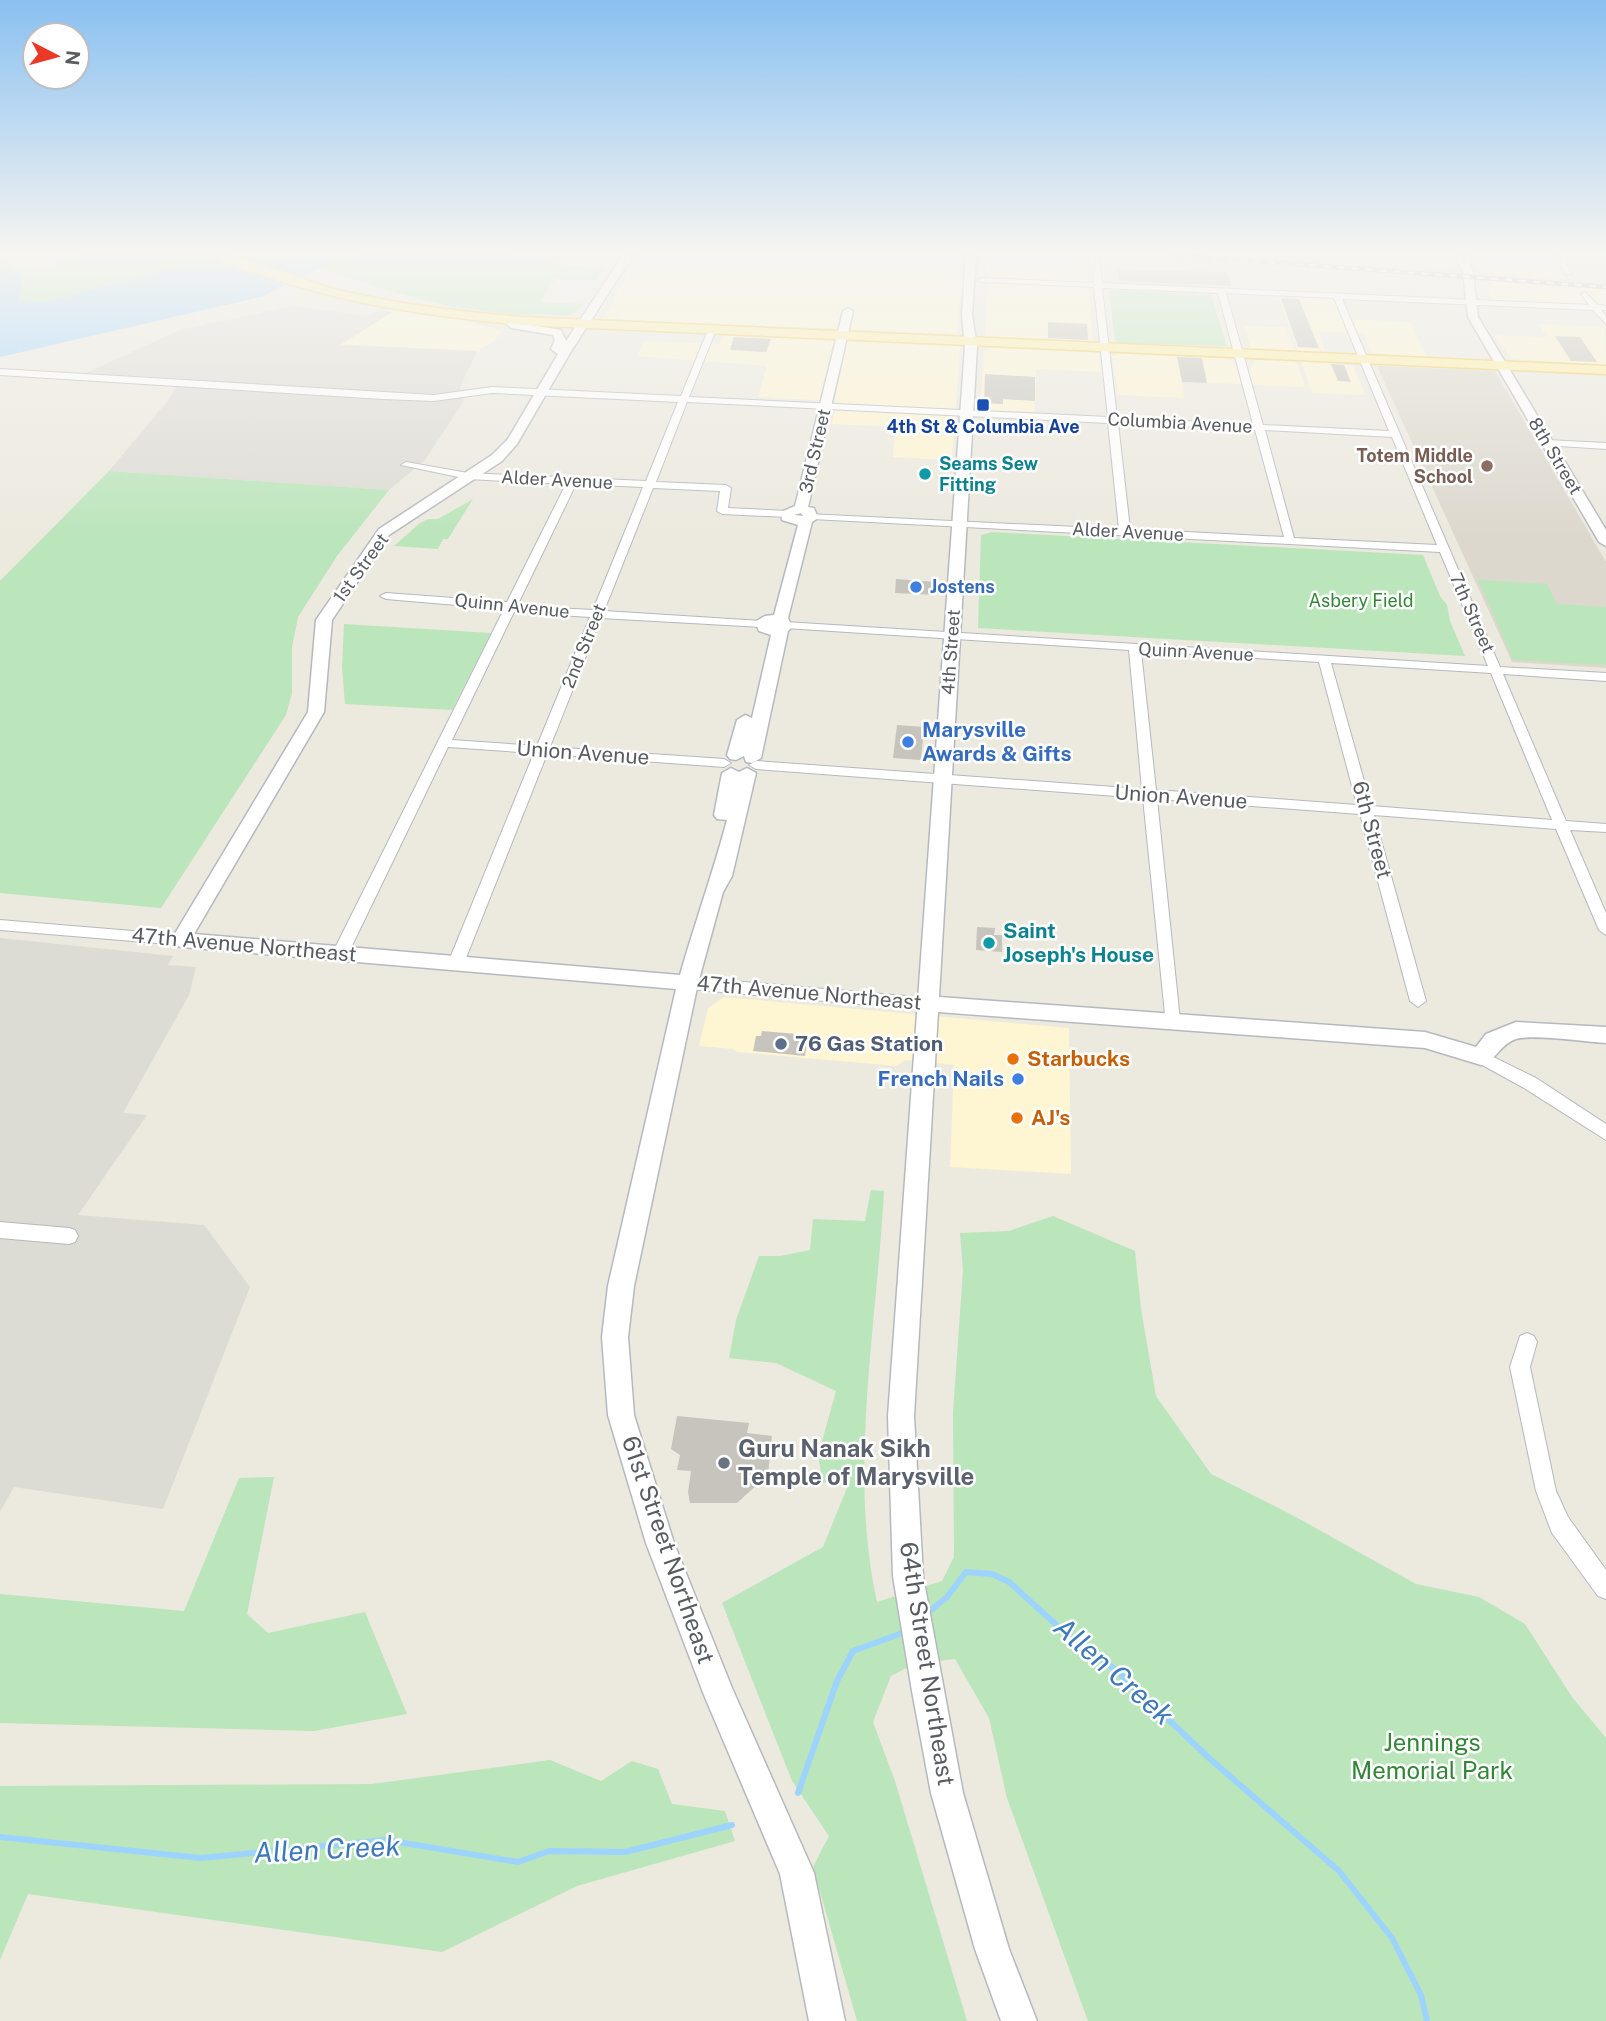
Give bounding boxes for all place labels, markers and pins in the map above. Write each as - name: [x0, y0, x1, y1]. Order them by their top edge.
- marker: 4th St & Columbia Ave: [975, 397, 991, 413]
- place label: 4th St & Columbia Ave: [886, 416, 1080, 437]
- place label: Totem Middle School: [1356, 445, 1473, 487]
- place label: Seams Sew Fitting: [939, 453, 1038, 495]
- marker: Totem Middle School: [1479, 458, 1495, 474]
- marker: Seams Sew Fitting: [917, 466, 933, 482]
- place label: Jostens: [930, 576, 995, 597]
- marker: Jostens: [908, 579, 924, 595]
- place label: Marysville Awards & Gifts: [922, 717, 1071, 766]
- marker: Marysville Awards & Gifts: [900, 734, 916, 750]
- place label: Saint Joseph's House: [1003, 918, 1154, 967]
- marker: Saint Joseph's House: [981, 935, 997, 951]
- place label: 76 Gas Station: [795, 1031, 943, 1056]
- marker: 76 Gas Station: [773, 1036, 789, 1052]
- place label: Starbucks: [1027, 1046, 1130, 1071]
- marker: Starbucks: [1005, 1051, 1021, 1067]
- place label: French Nails: [878, 1066, 1004, 1091]
- marker: French Nails: [1010, 1071, 1026, 1087]
- place label: AJ's: [1031, 1105, 1070, 1130]
- marker: AJ's: [1009, 1110, 1025, 1126]
- place label: Guru Nanak Sikh Temple of Marysville: [738, 1434, 974, 1490]
- marker: Guru Nanak Sikh Temple of Marysville: [716, 1455, 732, 1471]

